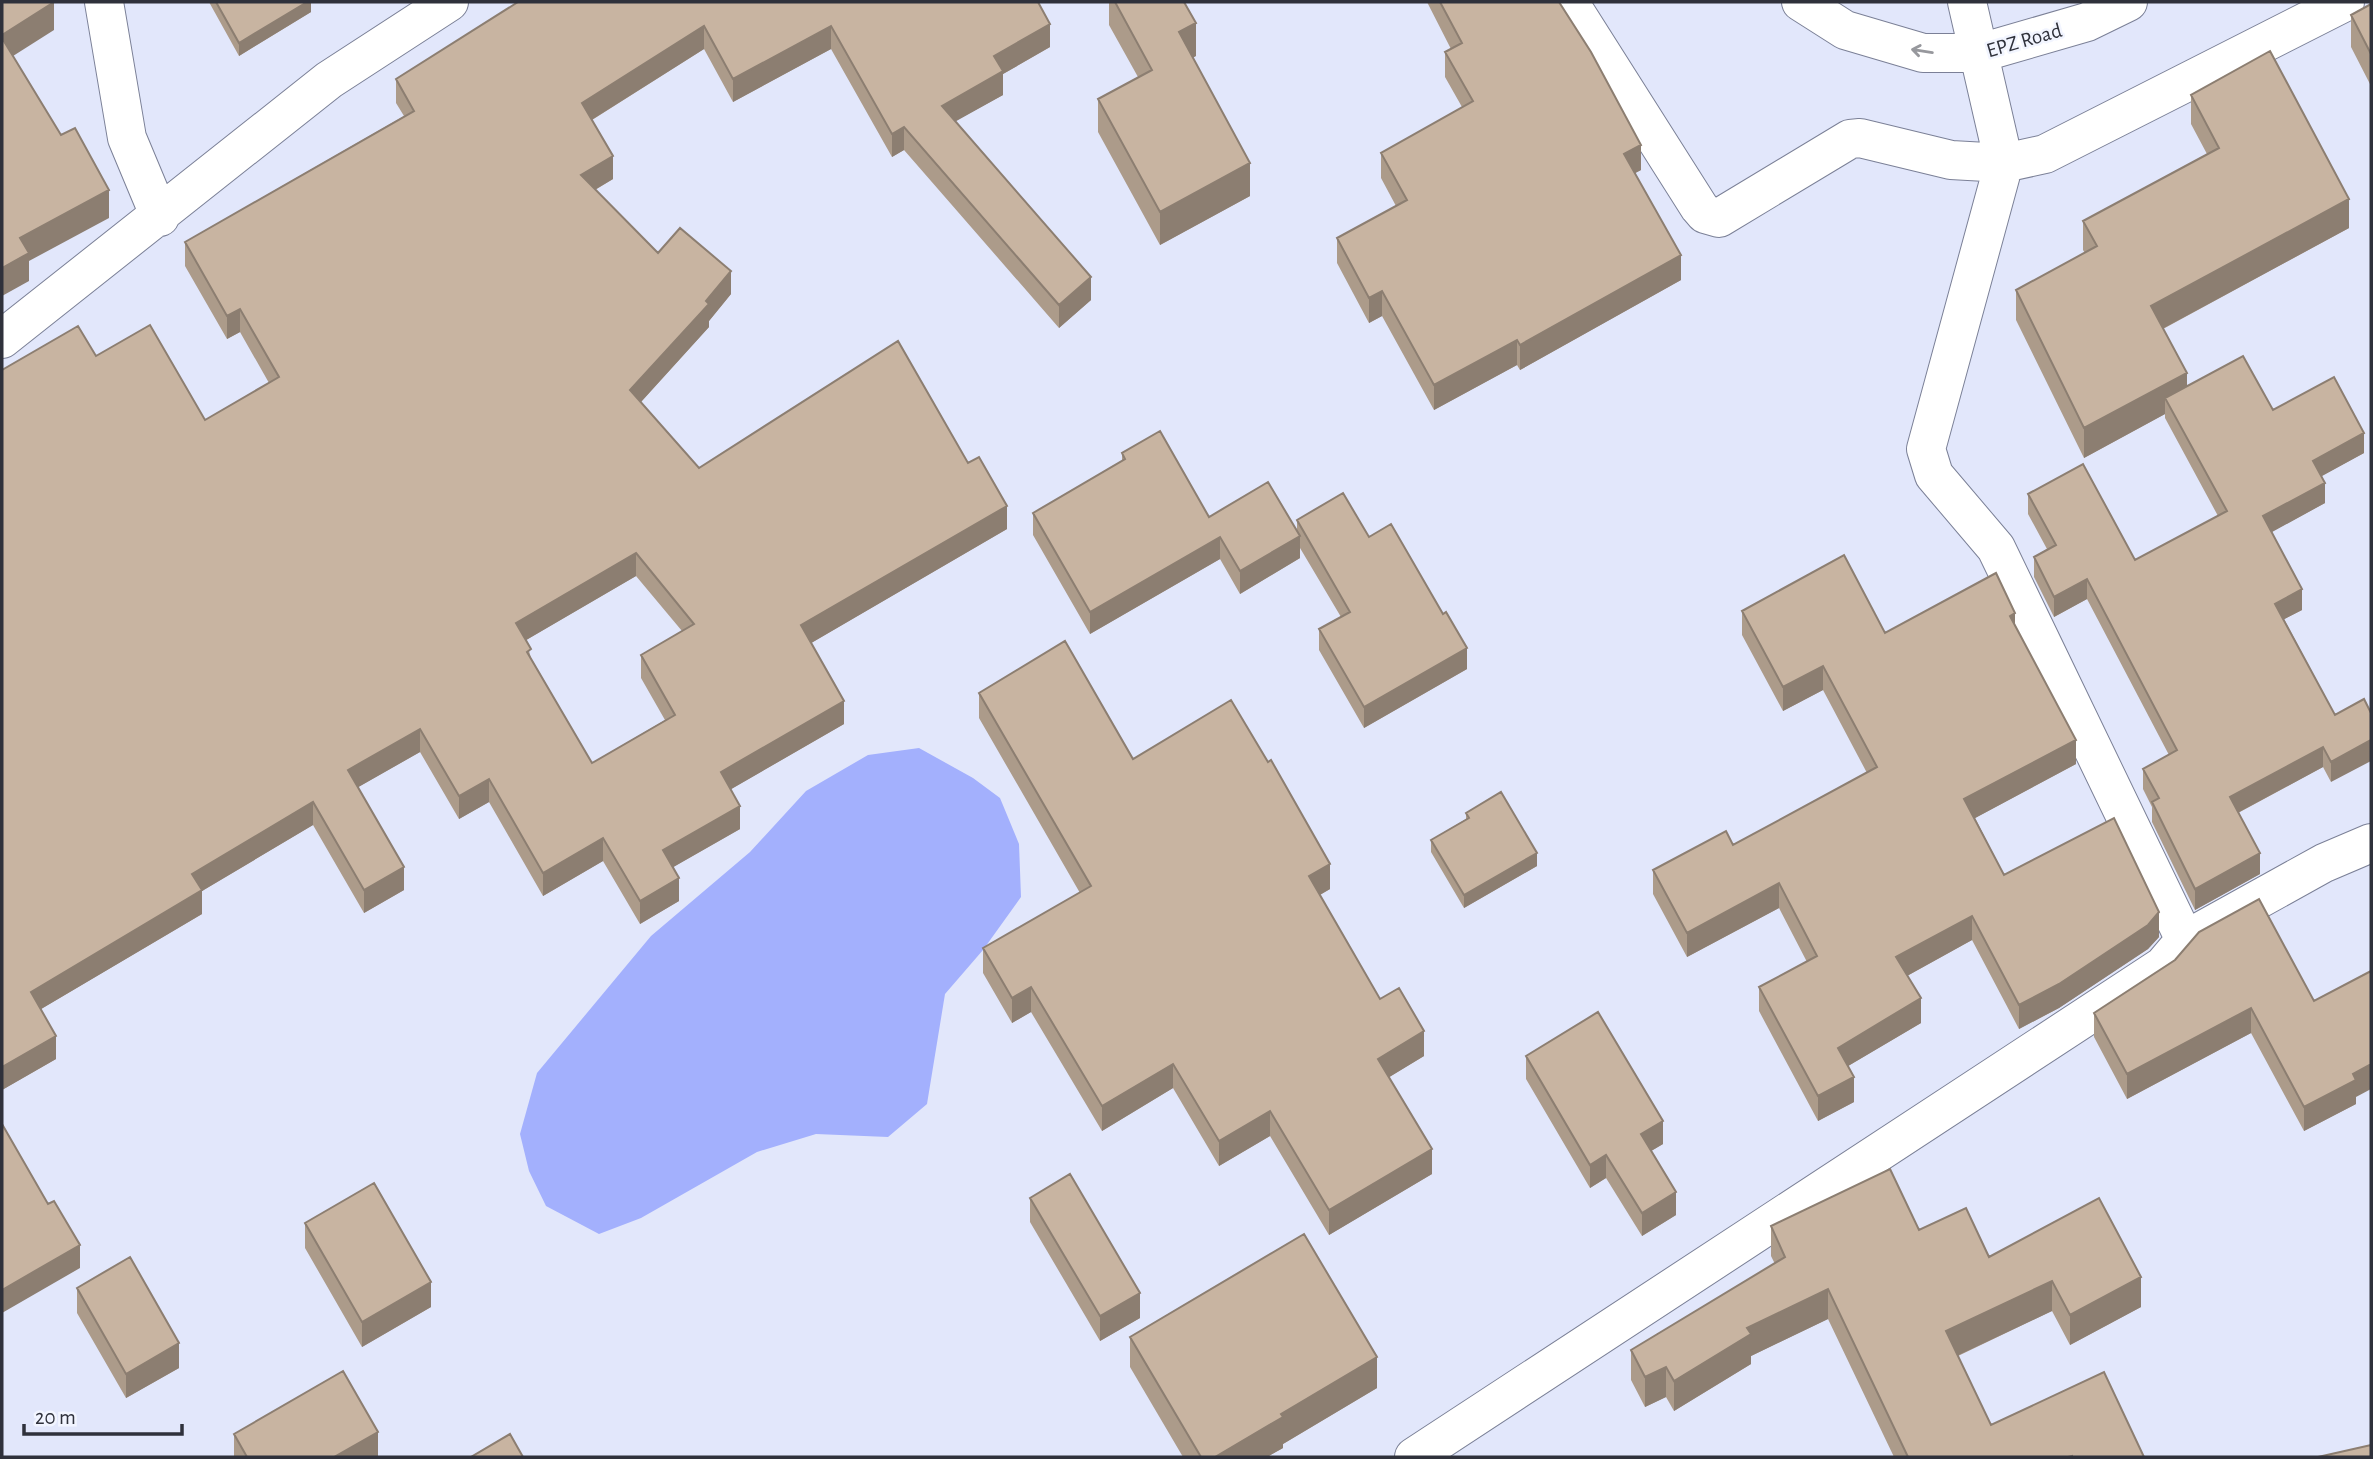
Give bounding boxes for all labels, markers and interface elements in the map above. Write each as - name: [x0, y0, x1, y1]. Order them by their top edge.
- street label: EPZ Road: [1984, 20, 2064, 61]
- one-way arrow: [1911, 44, 1934, 57]
- scale bar: [24, 1392, 182, 1436]
- text: 20 m: [35, 1407, 76, 1428]

